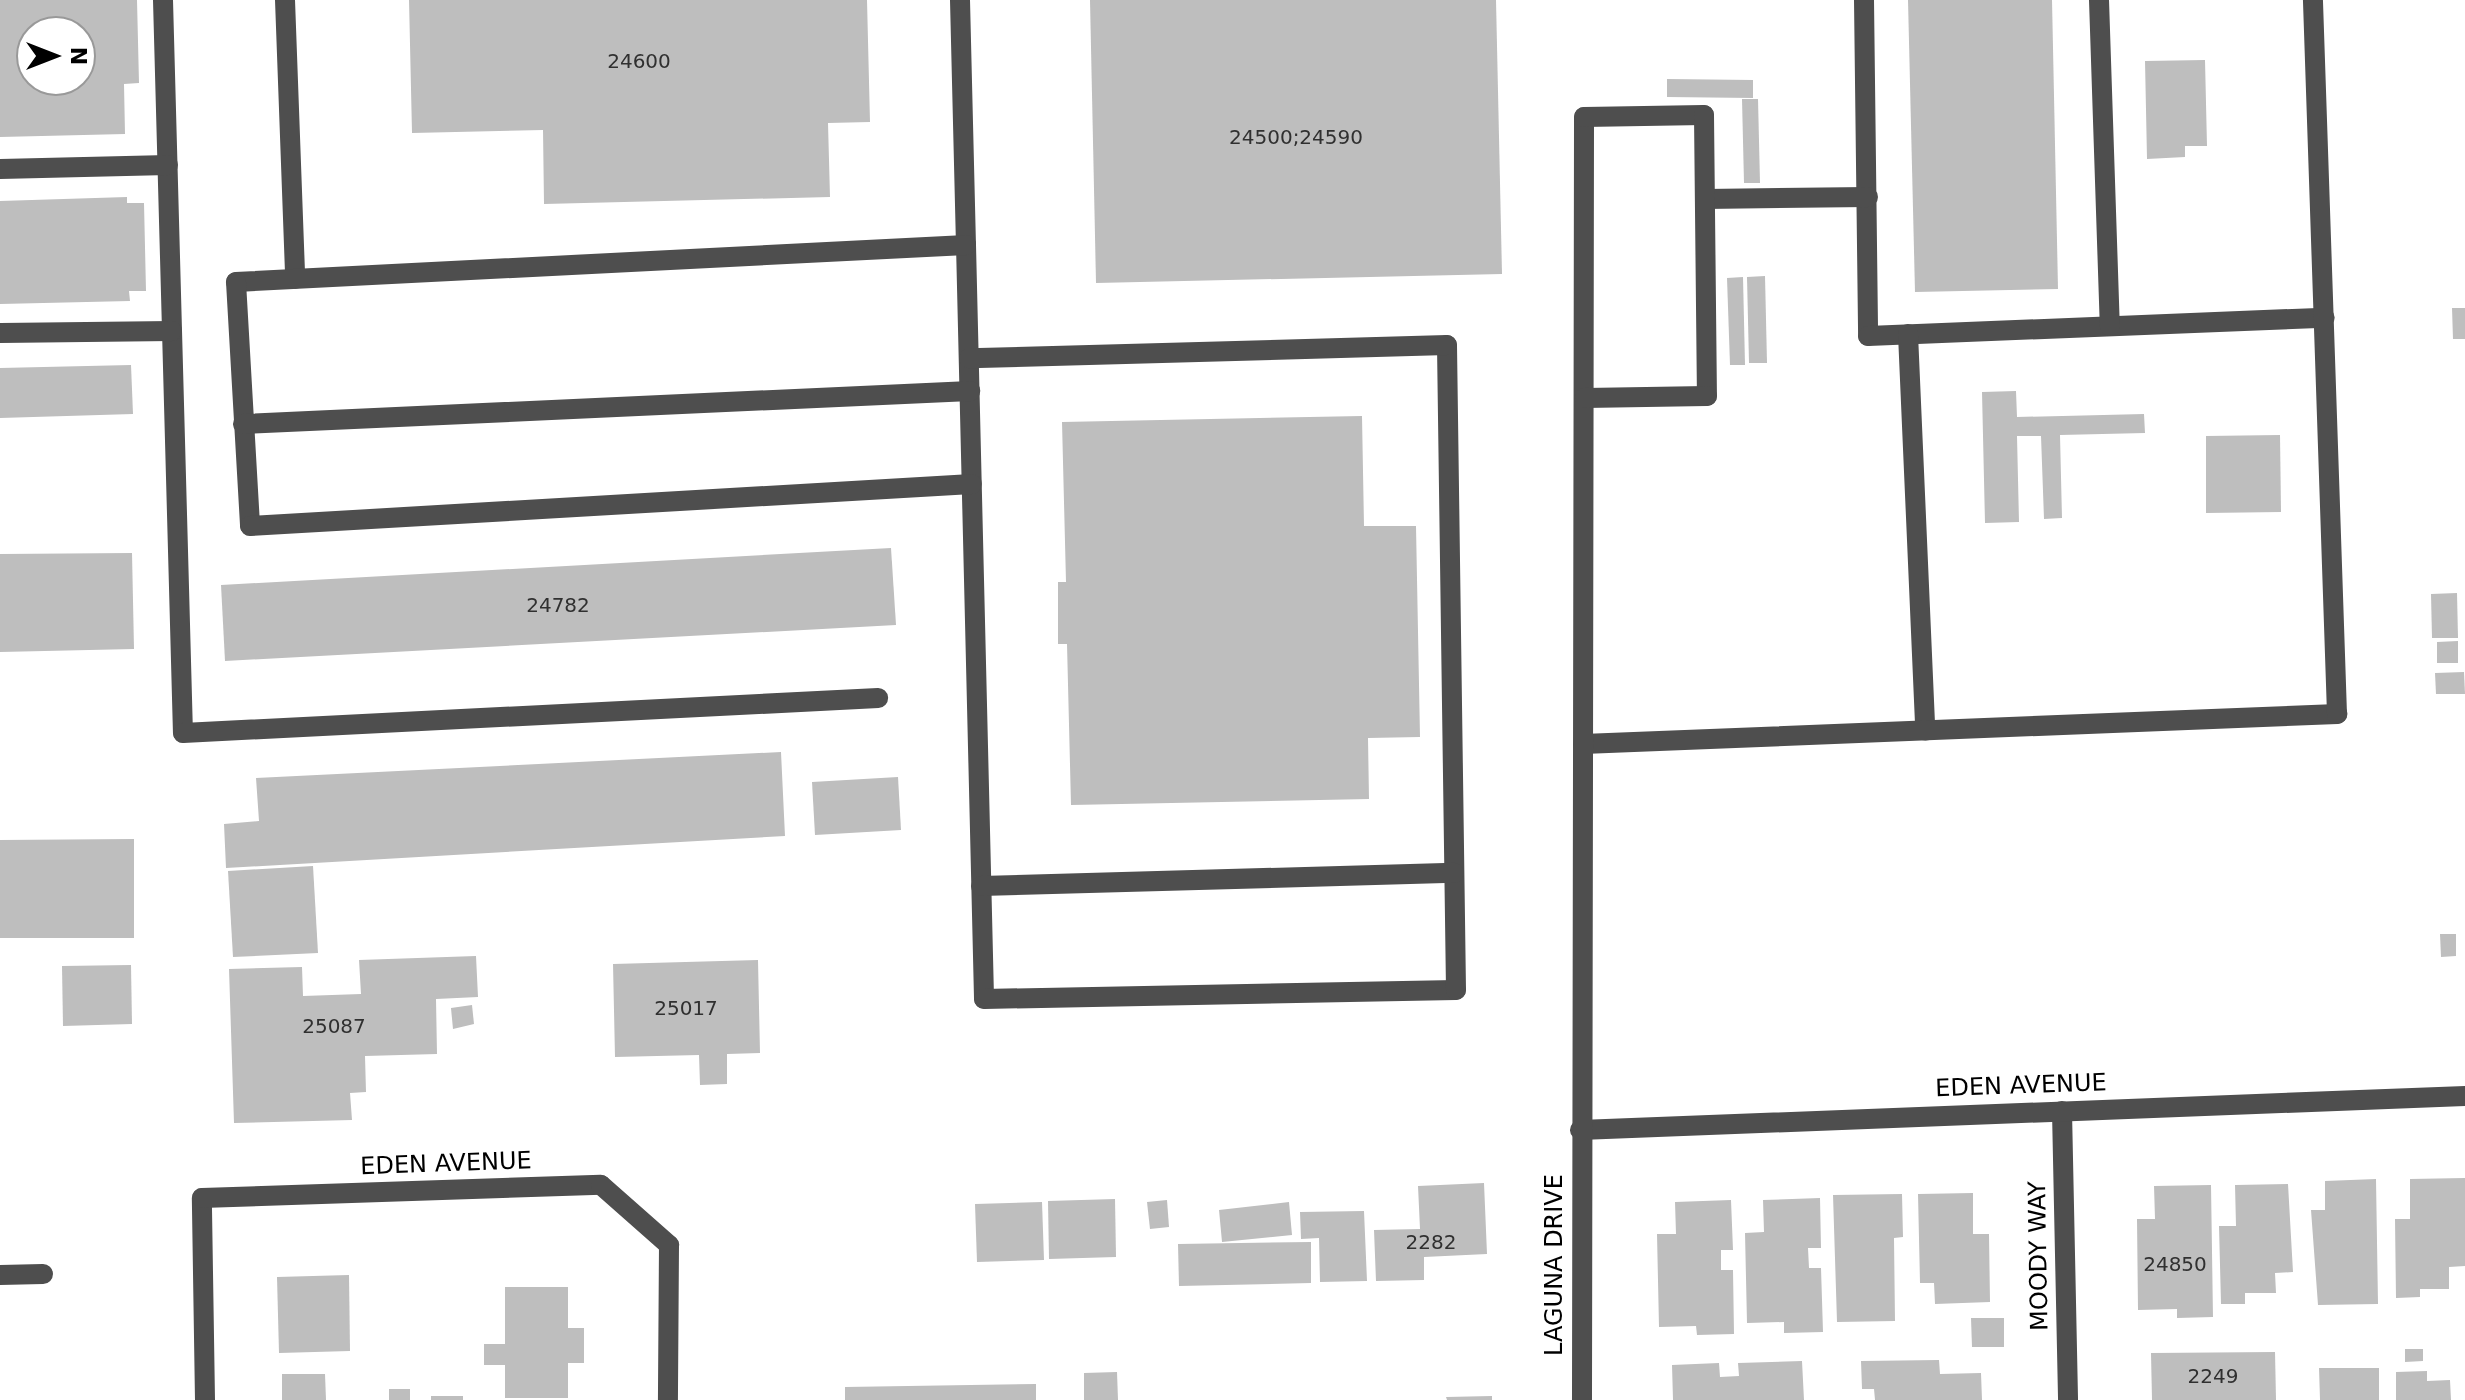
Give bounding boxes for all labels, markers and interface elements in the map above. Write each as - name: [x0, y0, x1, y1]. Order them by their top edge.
- north arrow: [16, 16, 96, 96]
- text: N: [66, 47, 91, 65]
- house number: 24600: [607, 49, 671, 73]
- house number: 24500;24590: [1229, 125, 1363, 149]
- house number: 24782: [526, 593, 590, 617]
- house number: 25017: [654, 996, 718, 1020]
- house number: 25087: [302, 1014, 366, 1038]
- street label: EDEN AVENUE: [1935, 1069, 2107, 1103]
- street label: EDEN AVENUE: [360, 1147, 532, 1181]
- street label: LAGUNA DRIVE: [1541, 1174, 1569, 1356]
- street label: MOODY WAY: [2023, 1181, 2055, 1331]
- house number: 2282: [1406, 1230, 1456, 1254]
- house number: 24850: [2143, 1252, 2207, 1276]
- house number: 2249: [2188, 1364, 2238, 1388]

